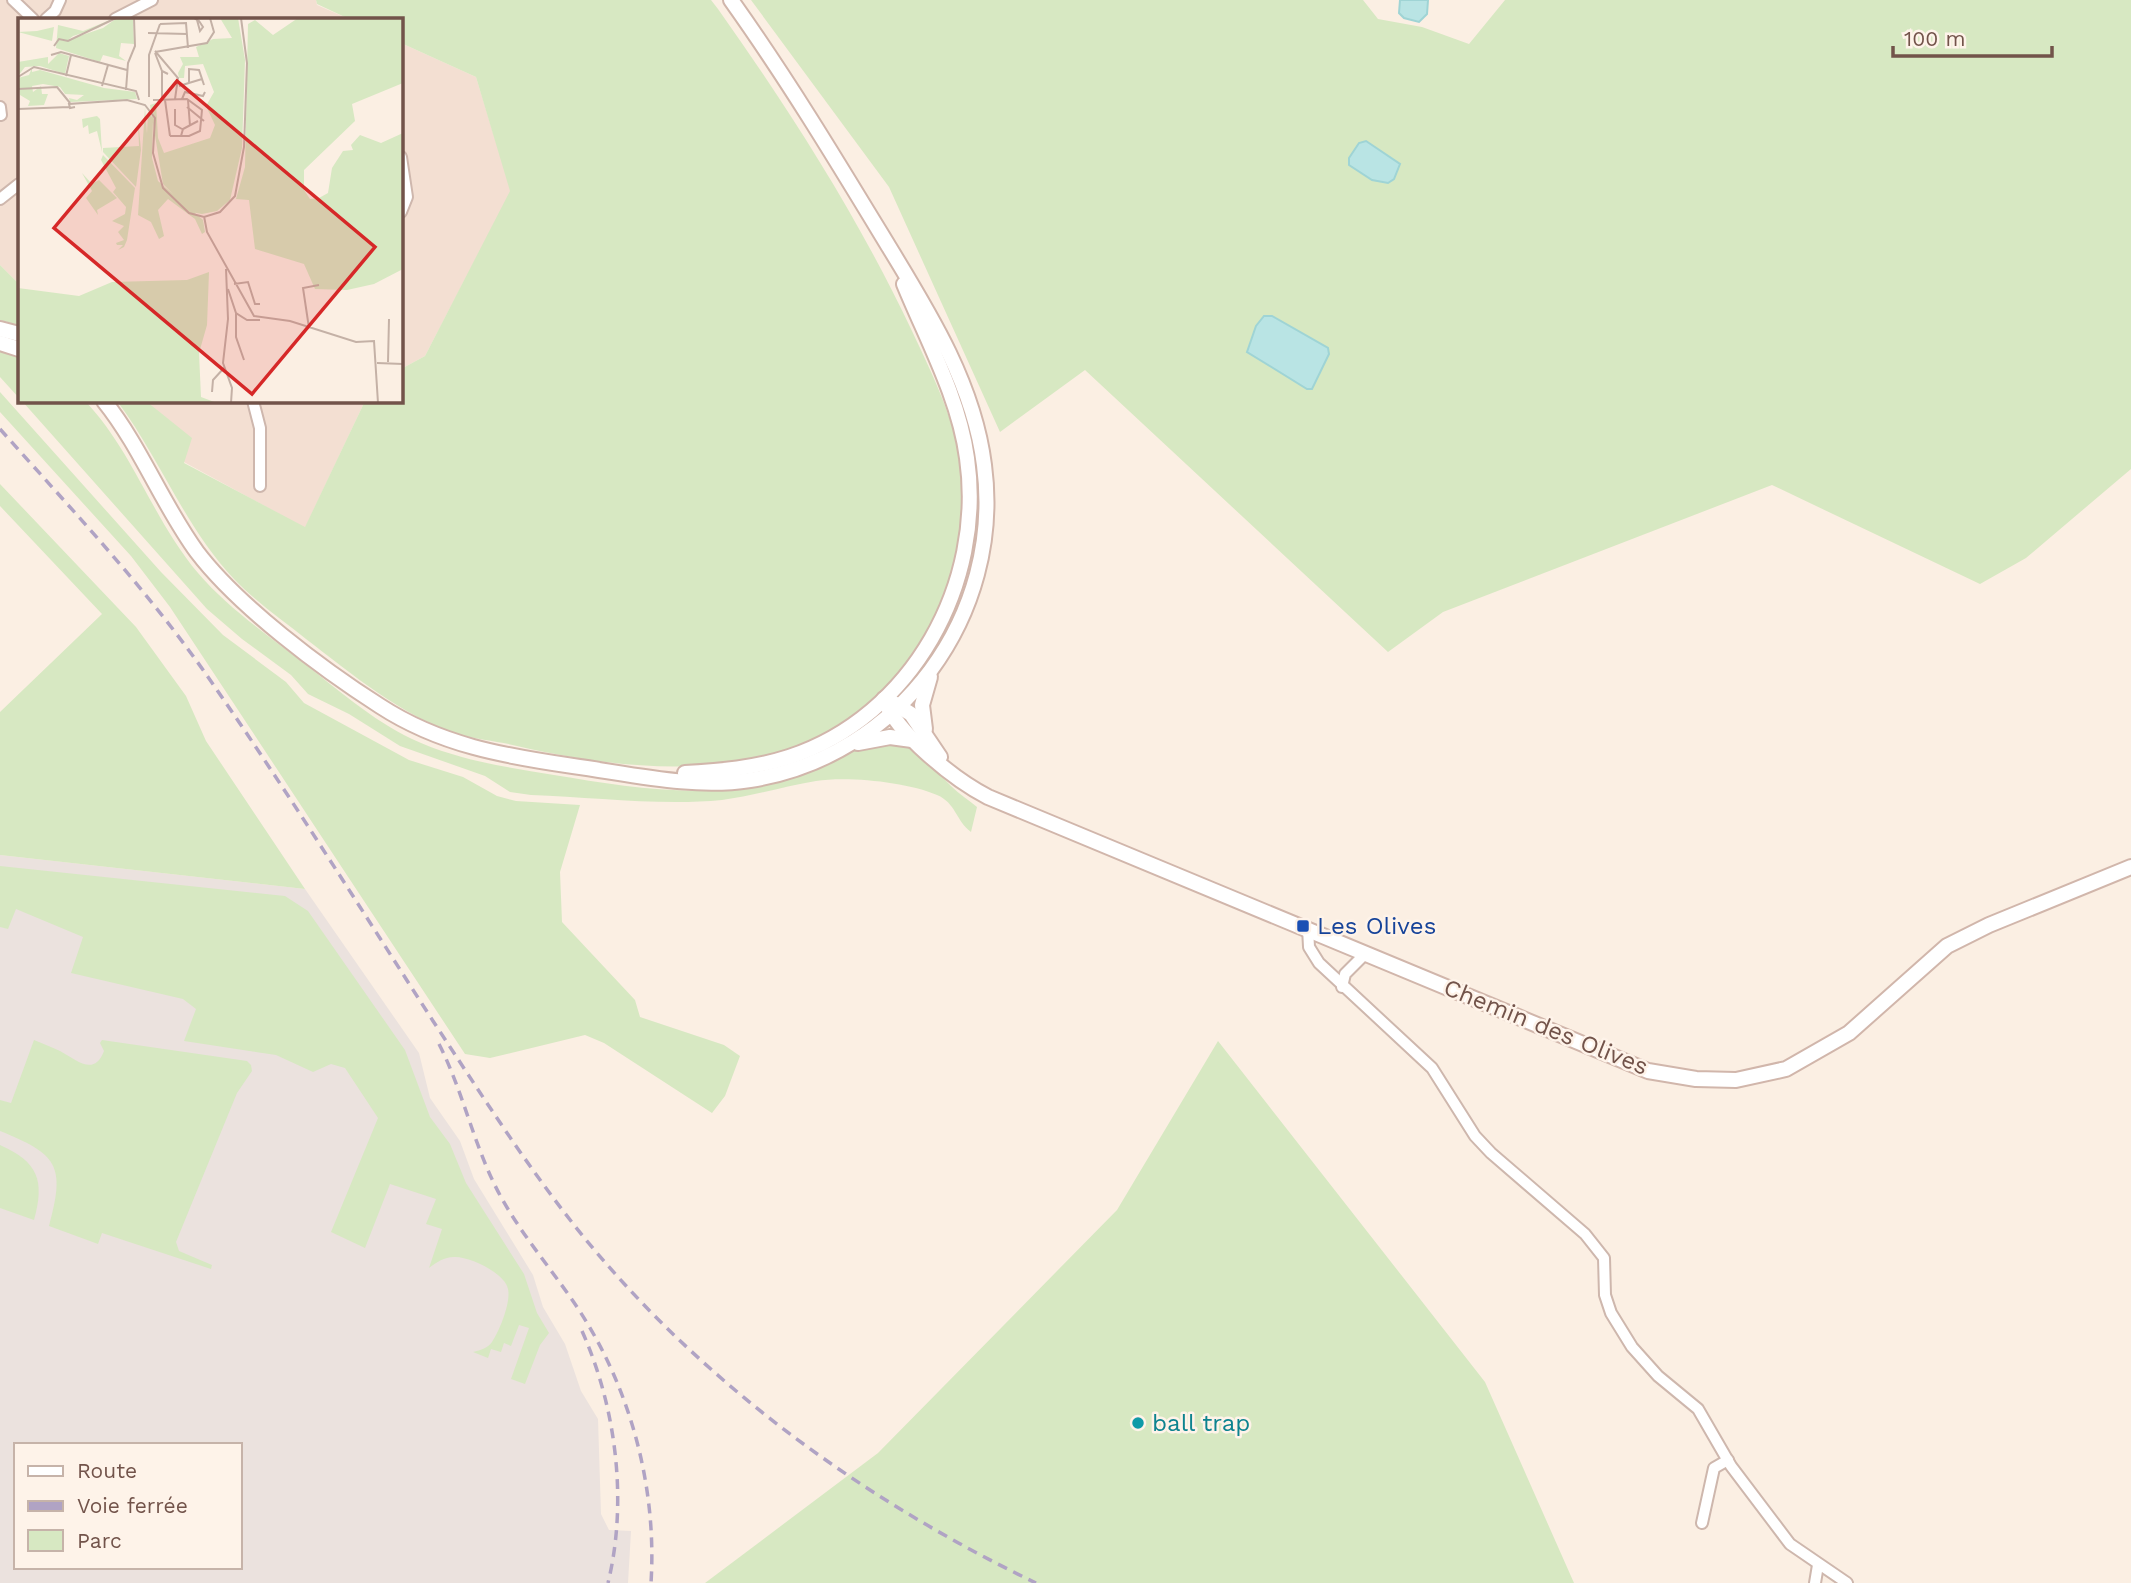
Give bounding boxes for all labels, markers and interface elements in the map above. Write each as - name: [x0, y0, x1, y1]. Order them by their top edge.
- scale bar: [1893, 14, 2052, 58]
- inset map: [18, 18, 402, 402]
- text: 100 m: [1904, 26, 1966, 51]
- place label: Les Olives: [1317, 912, 1436, 940]
- marker: Les Olives: [1295, 918, 1311, 934]
- street label: Chemin des Olives: [1440, 973, 1652, 1081]
- place label: ball trap: [1152, 1409, 1250, 1437]
- marker: ball trap: [1130, 1415, 1146, 1431]
- legend: [14, 1443, 242, 1569]
- text: Route: [77, 1458, 137, 1483]
- text: Voie ferrée: [77, 1493, 188, 1518]
- text: Parc: [77, 1528, 122, 1553]

